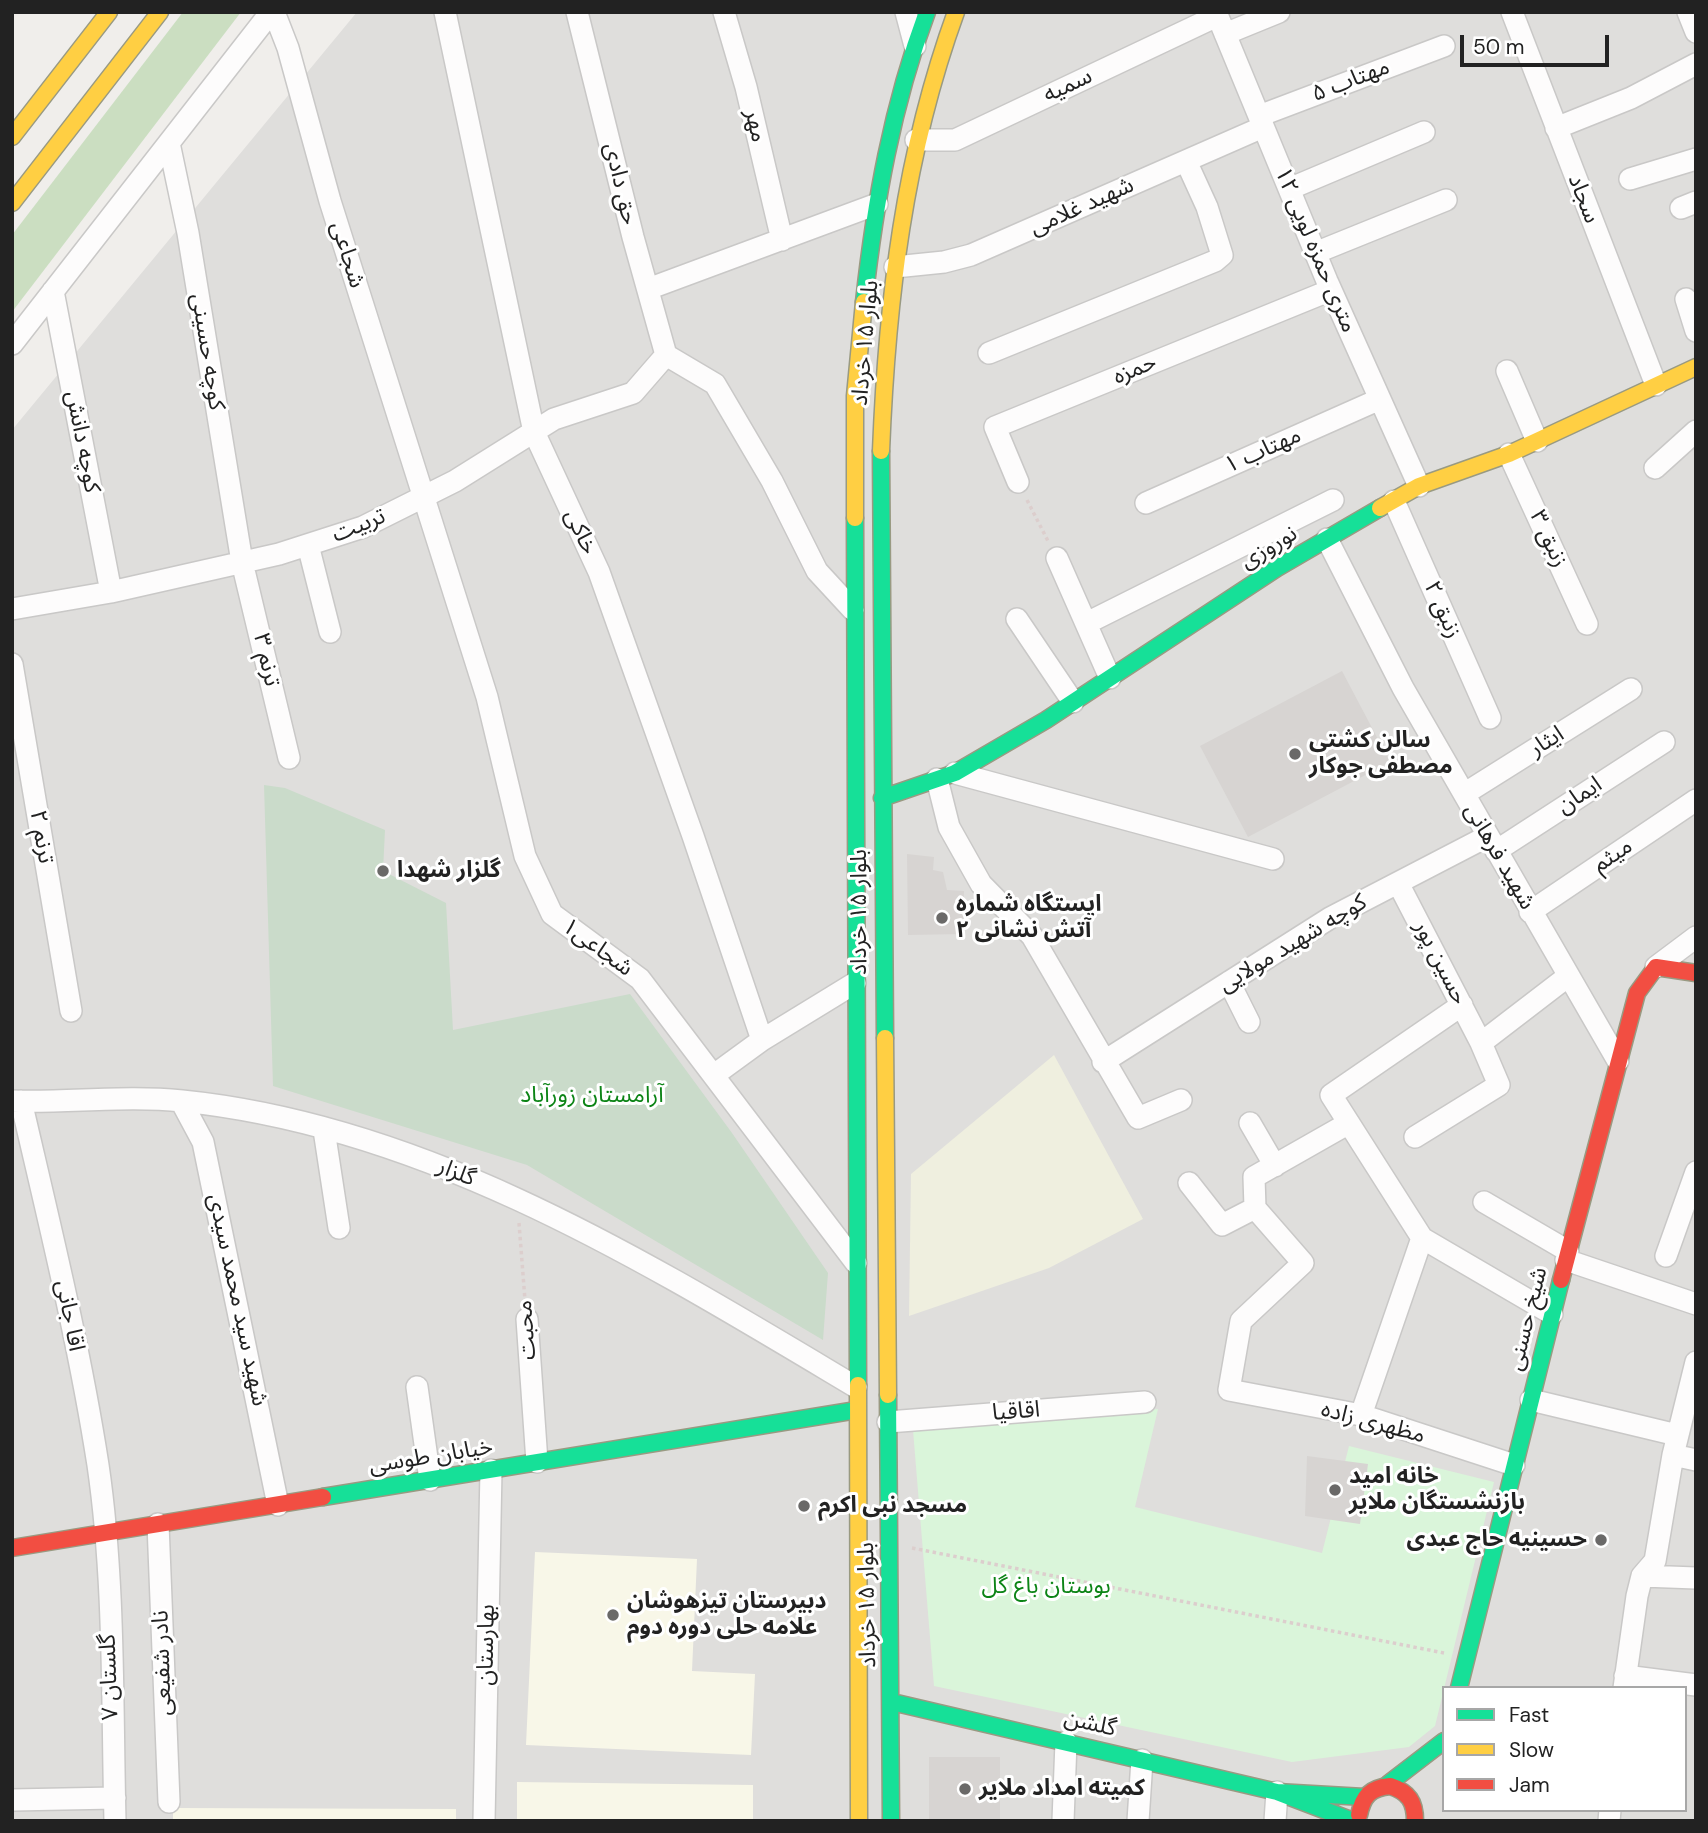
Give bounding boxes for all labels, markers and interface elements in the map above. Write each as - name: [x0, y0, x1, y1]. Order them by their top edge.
- scale bar: [1463, 21, 1612, 65]
- text: 50 m: [1473, 33, 1524, 61]
- street label: مهتاب ۵: [1308, 54, 1394, 108]
- street label: سمیه: [1039, 63, 1097, 109]
- street label: مهر: [738, 107, 772, 145]
- street label: حق دادی: [597, 140, 643, 228]
- street label: ۱۲ متری حمزه لویی: [1268, 163, 1362, 337]
- street label: سجاد: [1561, 171, 1605, 227]
- street label: شهید غلامی: [1026, 172, 1138, 242]
- street label: شجاعی: [324, 219, 370, 291]
- street label: بلوار ۱۵ خرداد: [847, 279, 885, 407]
- street label: کوچه حسینی: [184, 292, 230, 412]
- street label: حمزه: [1109, 349, 1161, 391]
- street label: کوچه دانش: [59, 389, 105, 495]
- street label: مهتاب ۱: [1220, 422, 1306, 480]
- street label: تربیت: [328, 503, 390, 549]
- street label: خاکی: [558, 505, 602, 559]
- street label: زنبق ۳: [1523, 506, 1573, 572]
- street label: نوروزی: [1235, 520, 1303, 576]
- street label: زنبق ۲: [1417, 577, 1467, 643]
- street label: ترنم ۳: [247, 631, 285, 689]
- street label: ایثار: [1524, 721, 1570, 763]
- place label: سالن کشتی مصطفی جوکار: [1309, 727, 1453, 781]
- marker: سالن کشتی مصطفی جوکار: [1287, 746, 1303, 762]
- street label: ایمان: [1552, 771, 1608, 821]
- street label: شهید فرهانی: [1458, 799, 1540, 915]
- street label: ترنم ۲: [23, 808, 59, 866]
- street label: میثم: [1588, 833, 1638, 879]
- street label: بلوار ۱۵ خرداد: [846, 849, 874, 975]
- place label: گلزار شهدا: [397, 857, 501, 885]
- marker: گلزار شهدا: [375, 863, 391, 879]
- street label: کوچه شهید مولایی: [1214, 889, 1372, 999]
- place label: ایستگاه شماره ۲ آتش نشانی: [956, 891, 1101, 945]
- marker: ایستگاه شماره ۲ آتش نشانی: [934, 910, 950, 926]
- street label: شجاعی۱: [556, 913, 638, 983]
- street label: حسین پور: [1407, 916, 1473, 1010]
- park label: آرامستان زورآباد: [520, 1082, 664, 1110]
- street label: گلزار: [433, 1153, 479, 1193]
- street label: شهید سید محمد سیدی: [201, 1191, 273, 1409]
- street label: شیخ حسنی: [1502, 1264, 1554, 1374]
- street label: اقا جانی: [49, 1278, 89, 1354]
- street label: محبت: [511, 1299, 543, 1361]
- street label: مظهری زاده: [1318, 1396, 1428, 1450]
- street label: اقاقیا: [991, 1397, 1041, 1427]
- street label: خیابان طوسی: [367, 1434, 495, 1480]
- place label: خانه امید بازنشستگان ملایر: [1349, 1463, 1525, 1517]
- marker: خانه امید بازنشستگان ملایر: [1327, 1482, 1343, 1498]
- place label: مسجد نبی اکرم: [818, 1492, 967, 1520]
- marker: مسجد نبی اکرم: [796, 1498, 812, 1514]
- place label: حسینیه حاج عبدی: [1407, 1526, 1587, 1554]
- marker: حسینیه حاج عبدی: [1593, 1532, 1609, 1548]
- street label: بلوار ۱۵ خرداد: [853, 1542, 883, 1668]
- park label: بوستان باغ گل: [981, 1573, 1111, 1601]
- place label: دبیرستان تیزهوشان علامه حلی دوره دوم: [627, 1588, 826, 1642]
- street label: بهارستان: [472, 1604, 502, 1686]
- marker: دبیرستان تیزهوشان علامه حلی دوره دوم: [605, 1607, 621, 1623]
- street label: نادر شفیعی: [147, 1610, 179, 1716]
- street label: گلستان ۷: [95, 1633, 125, 1721]
- legend: [1442, 1686, 1687, 1812]
- text: Fast: [1509, 1701, 1549, 1729]
- street label: گلشن: [1061, 1705, 1119, 1743]
- text: Slow: [1509, 1736, 1554, 1764]
- text: Jam: [1509, 1771, 1550, 1799]
- place label: کمیته امداد ملایر: [979, 1775, 1145, 1803]
- marker: کمیته امداد ملایر: [957, 1781, 973, 1797]

